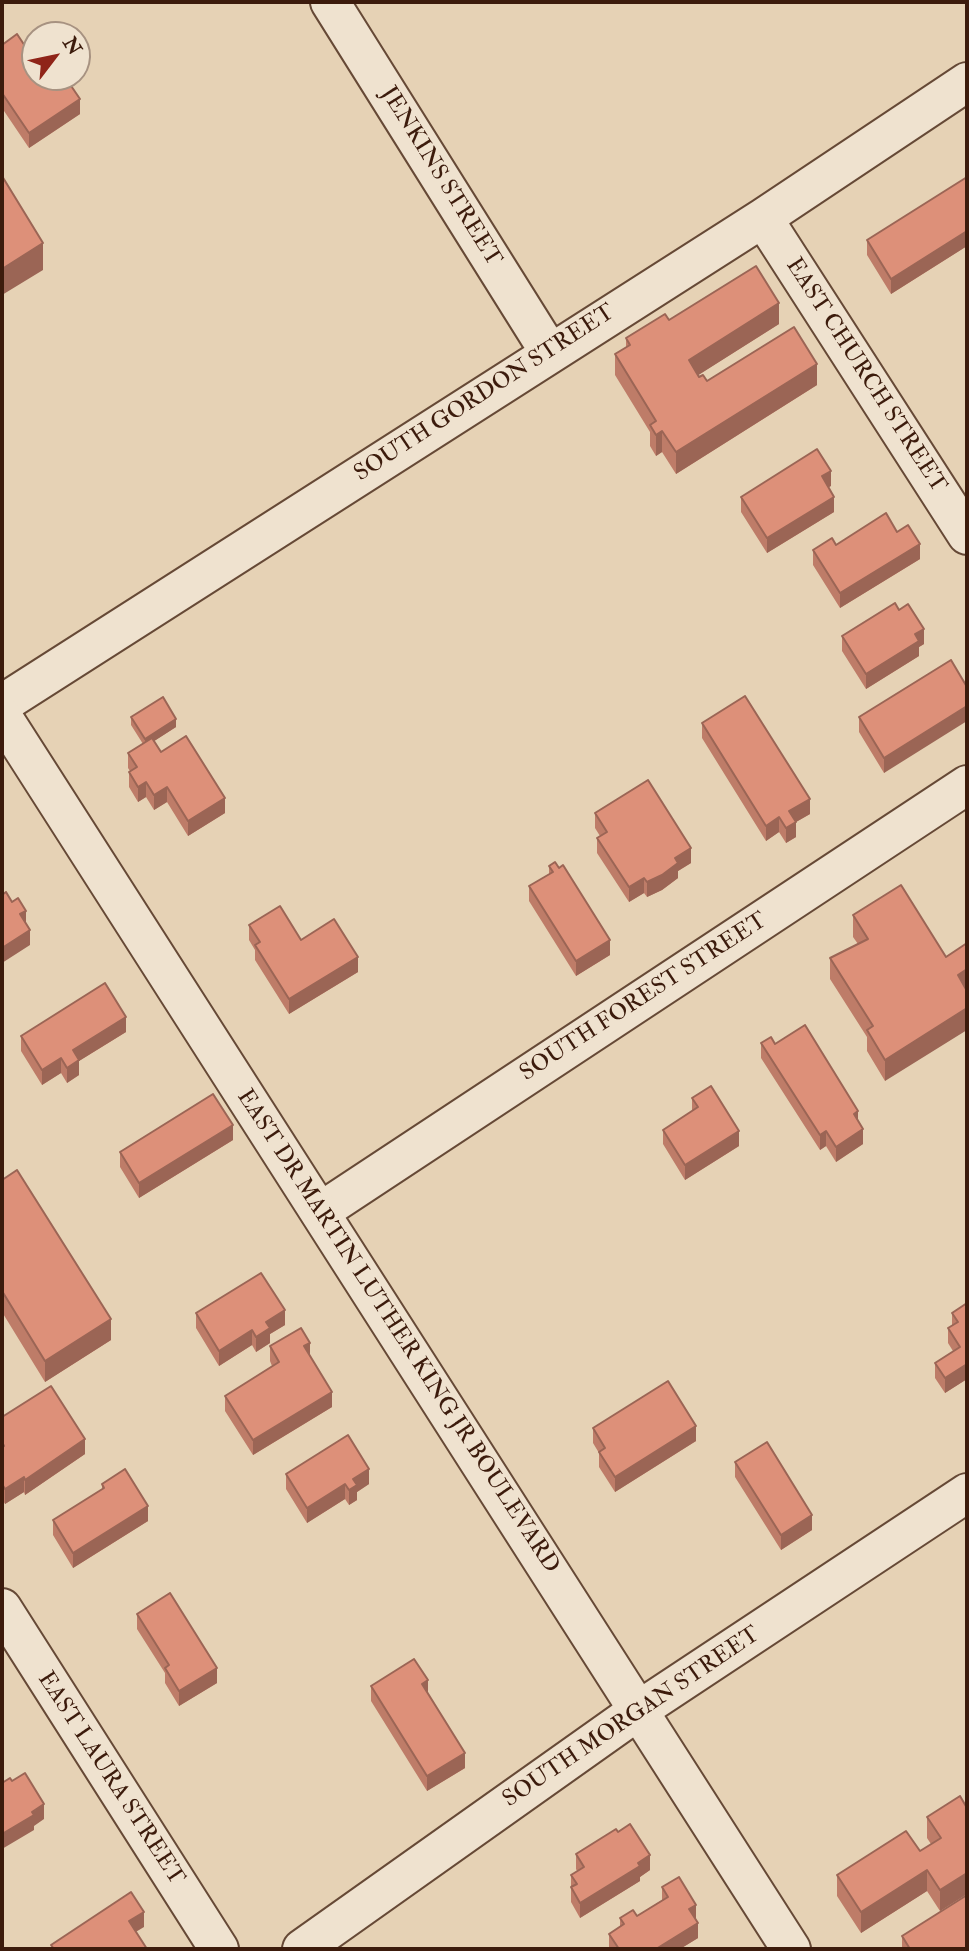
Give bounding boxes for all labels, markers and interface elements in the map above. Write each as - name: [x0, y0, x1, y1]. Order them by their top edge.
- north arrow: [21, 21, 91, 91]
- text: N: [57, 32, 87, 59]
- street label: JENKINS STREET: [374, 82, 506, 272]
- street label: EAST CHURCH STREET: [779, 254, 951, 498]
- street label: SOUTH GORDON STREET: [350, 299, 620, 489]
- street label: SOUTH FOREST STREET: [515, 908, 773, 1088]
- street label: EAST DR MARTIN LUTHER KING JR BOULEVARD: [230, 1085, 564, 1579]
- street label: SOUTH MORGAN STREET: [498, 1622, 766, 1814]
- street label: EAST LAURA STREET: [31, 1667, 189, 1891]

